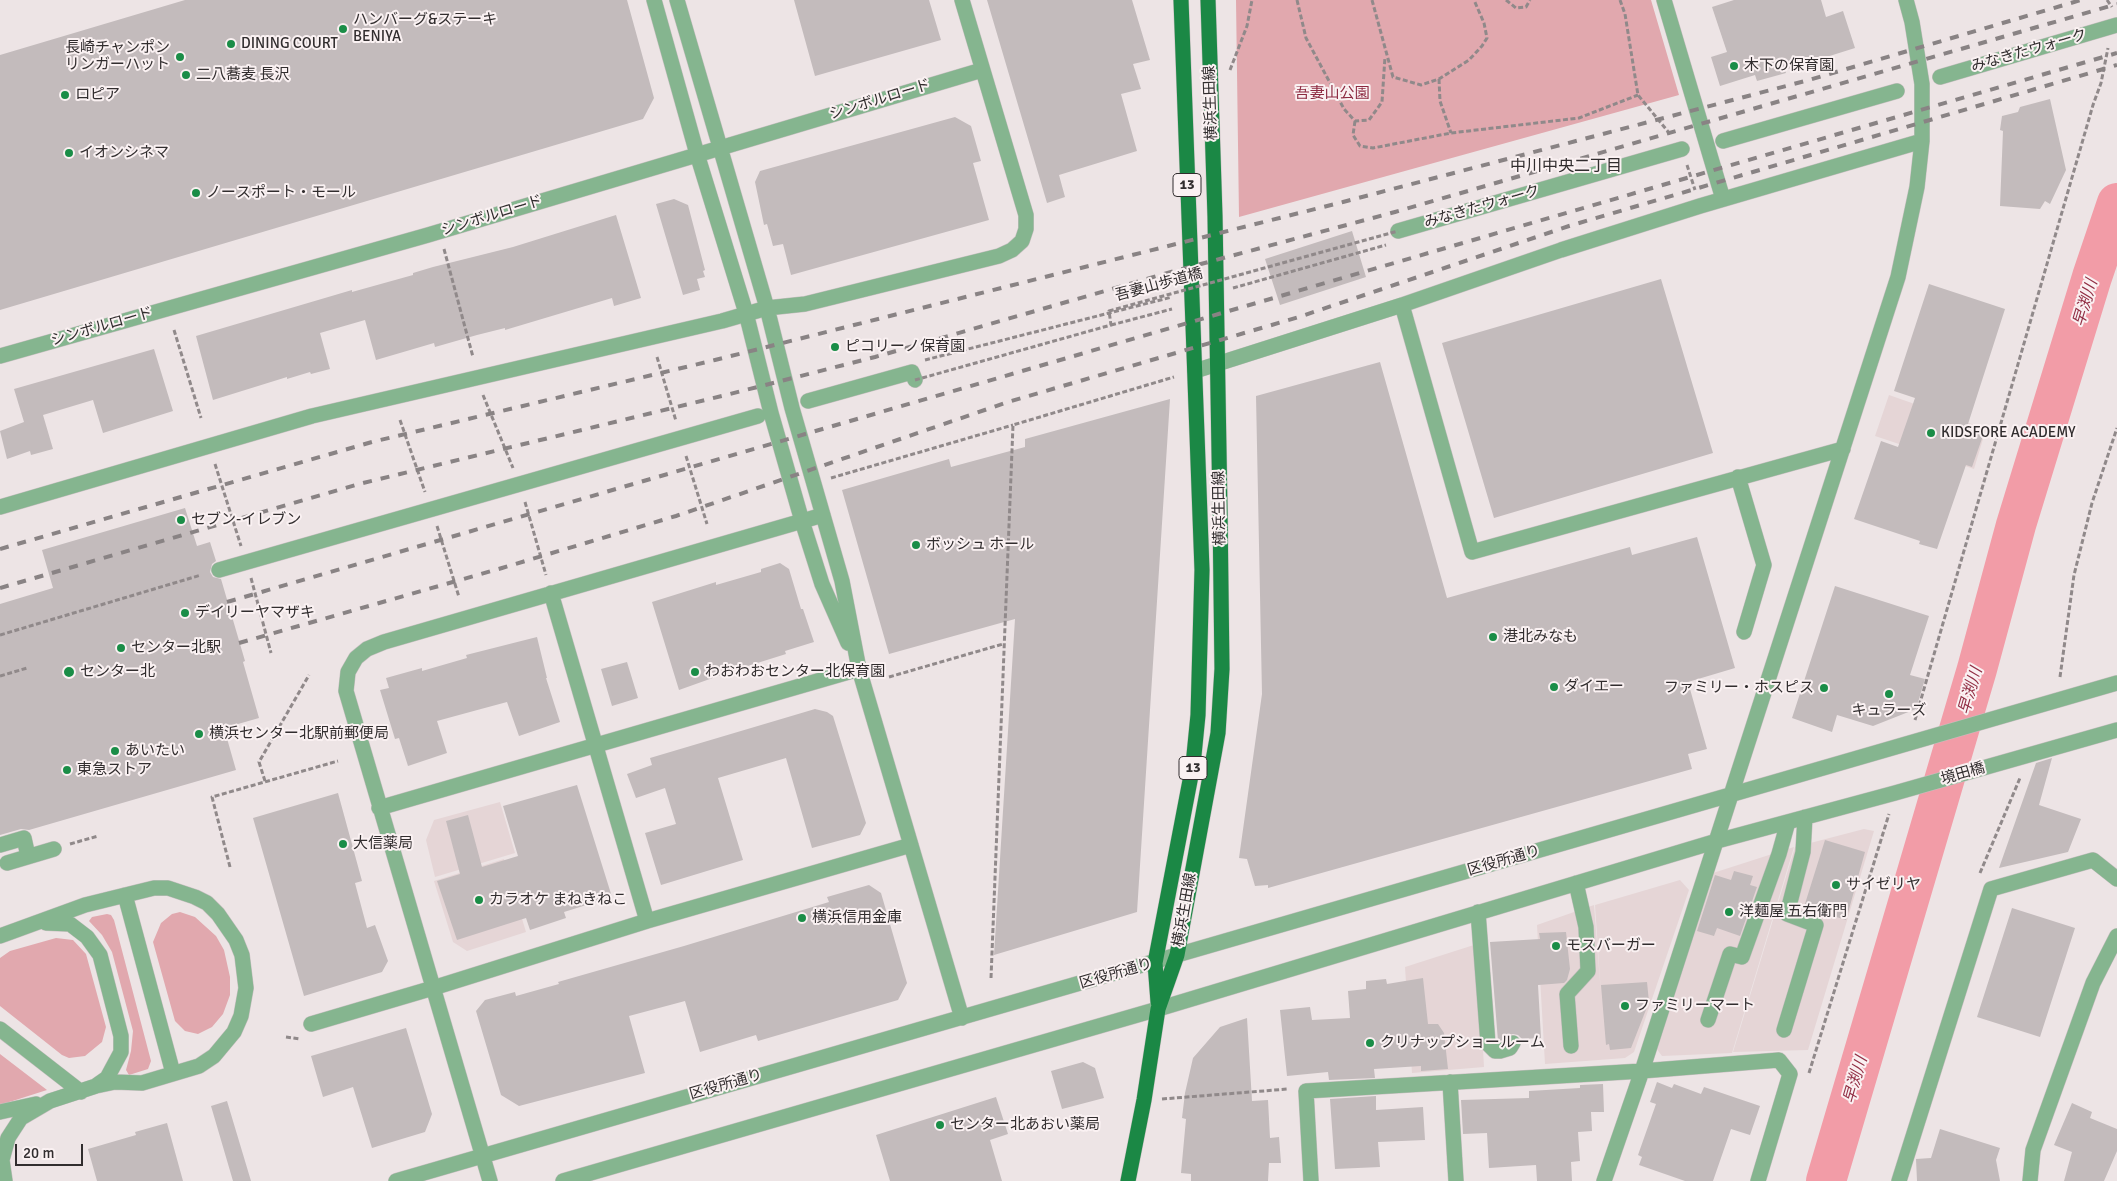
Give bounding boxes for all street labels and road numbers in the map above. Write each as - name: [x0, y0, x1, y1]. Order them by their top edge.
- street label: みなきたウォーク: [1969, 26, 2089, 76]
- street label: 横浜生田線: [1201, 65, 1221, 141]
- street label: シンボルロード: [827, 76, 933, 124]
- road number: 13: [1173, 174, 1201, 196]
- street label: みなきたウォーク: [1422, 182, 1542, 232]
- street label: シンボルロード: [439, 192, 545, 240]
- street label: 吾妻山歩道橋: [1113, 265, 1205, 305]
- street label: シンボルロード: [49, 304, 155, 350]
- street label: 横浜生田線: [1210, 470, 1230, 546]
- road number: 13: [1179, 756, 1207, 780]
- street label: 境田橋: [1939, 759, 1987, 789]
- street label: 区役所通り: [1465, 842, 1543, 880]
- street label: 横浜生田線: [1170, 872, 1200, 948]
- street label: 区役所通り: [1077, 955, 1155, 993]
- street label: 区役所通り: [687, 1066, 765, 1104]

